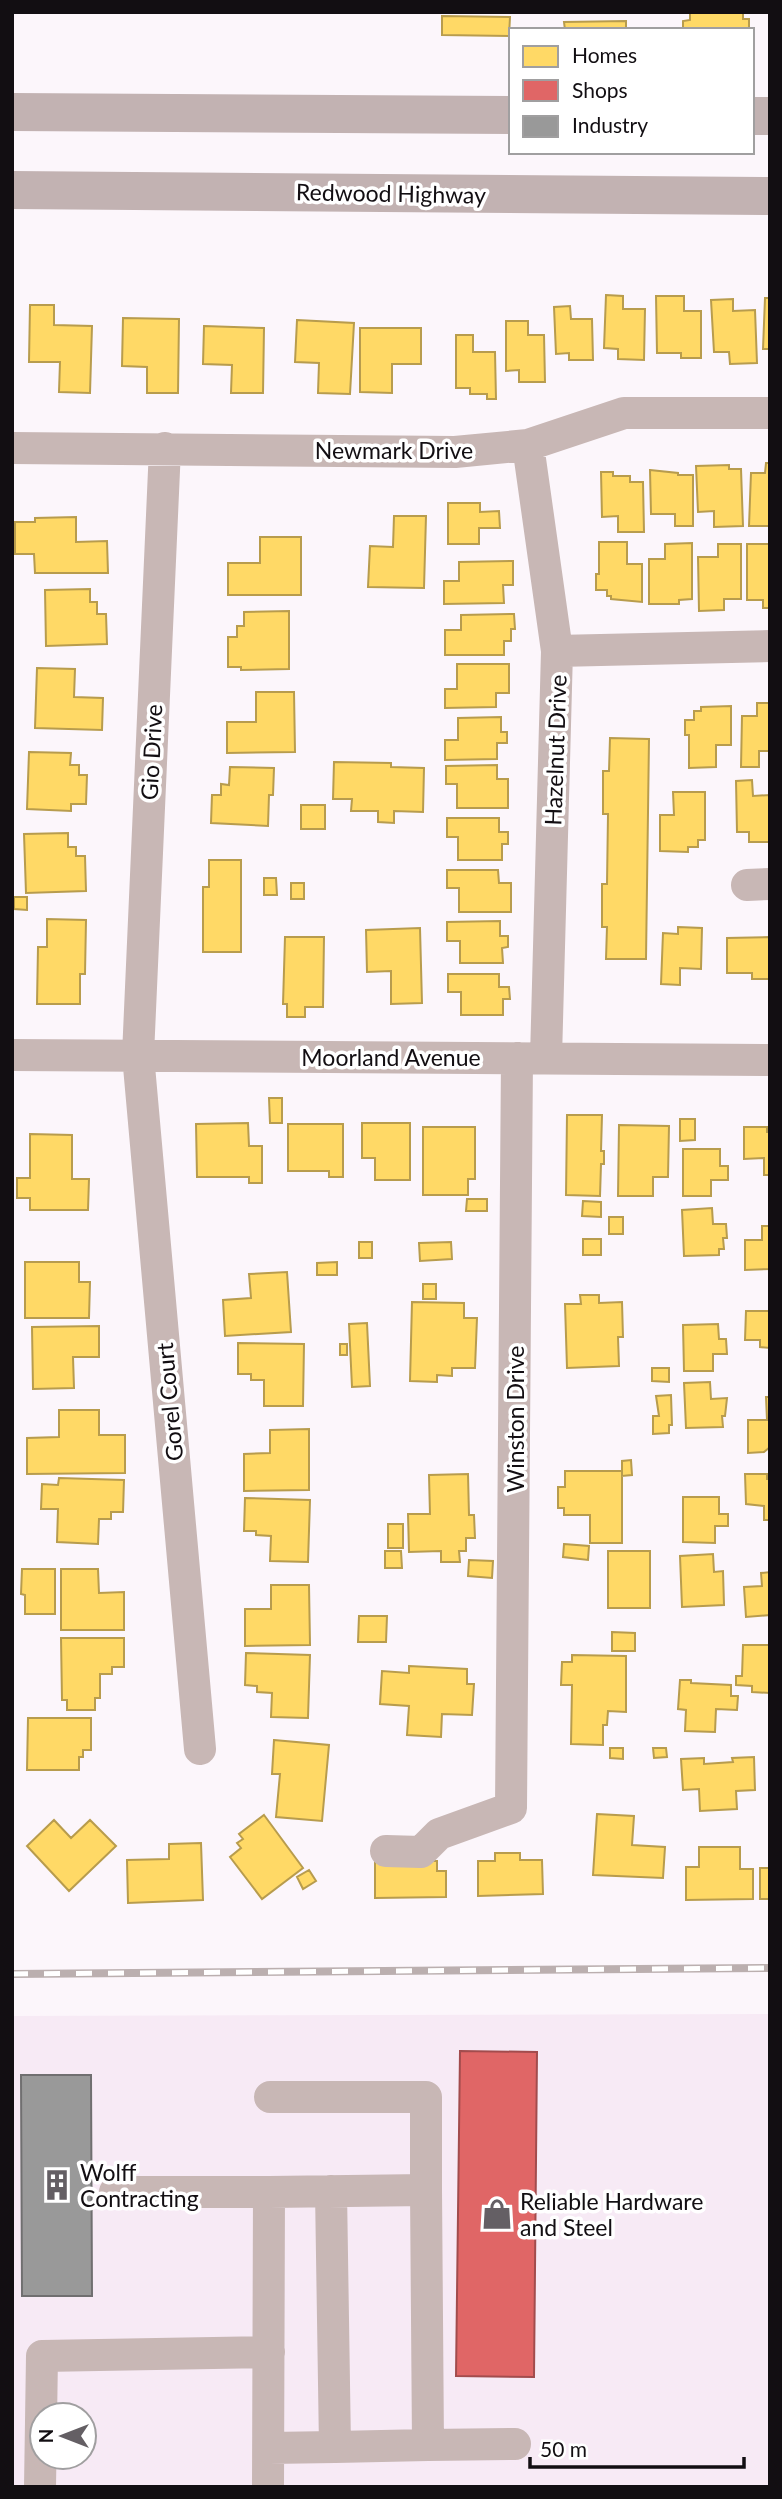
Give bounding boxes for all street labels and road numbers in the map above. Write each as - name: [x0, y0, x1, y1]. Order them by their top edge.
- street label: Redwood Highway: [296, 177, 486, 209]
- street label: Newmark Drive: [315, 436, 473, 464]
- street label: Hazelnut Drive: [538, 674, 572, 826]
- street label: Gio Drive: [135, 703, 167, 801]
- street label: Moorland Avenue: [301, 1043, 481, 1071]
- street label: Gorel Court: [150, 1341, 188, 1462]
- street label: Winston Drive: [501, 1346, 529, 1492]

